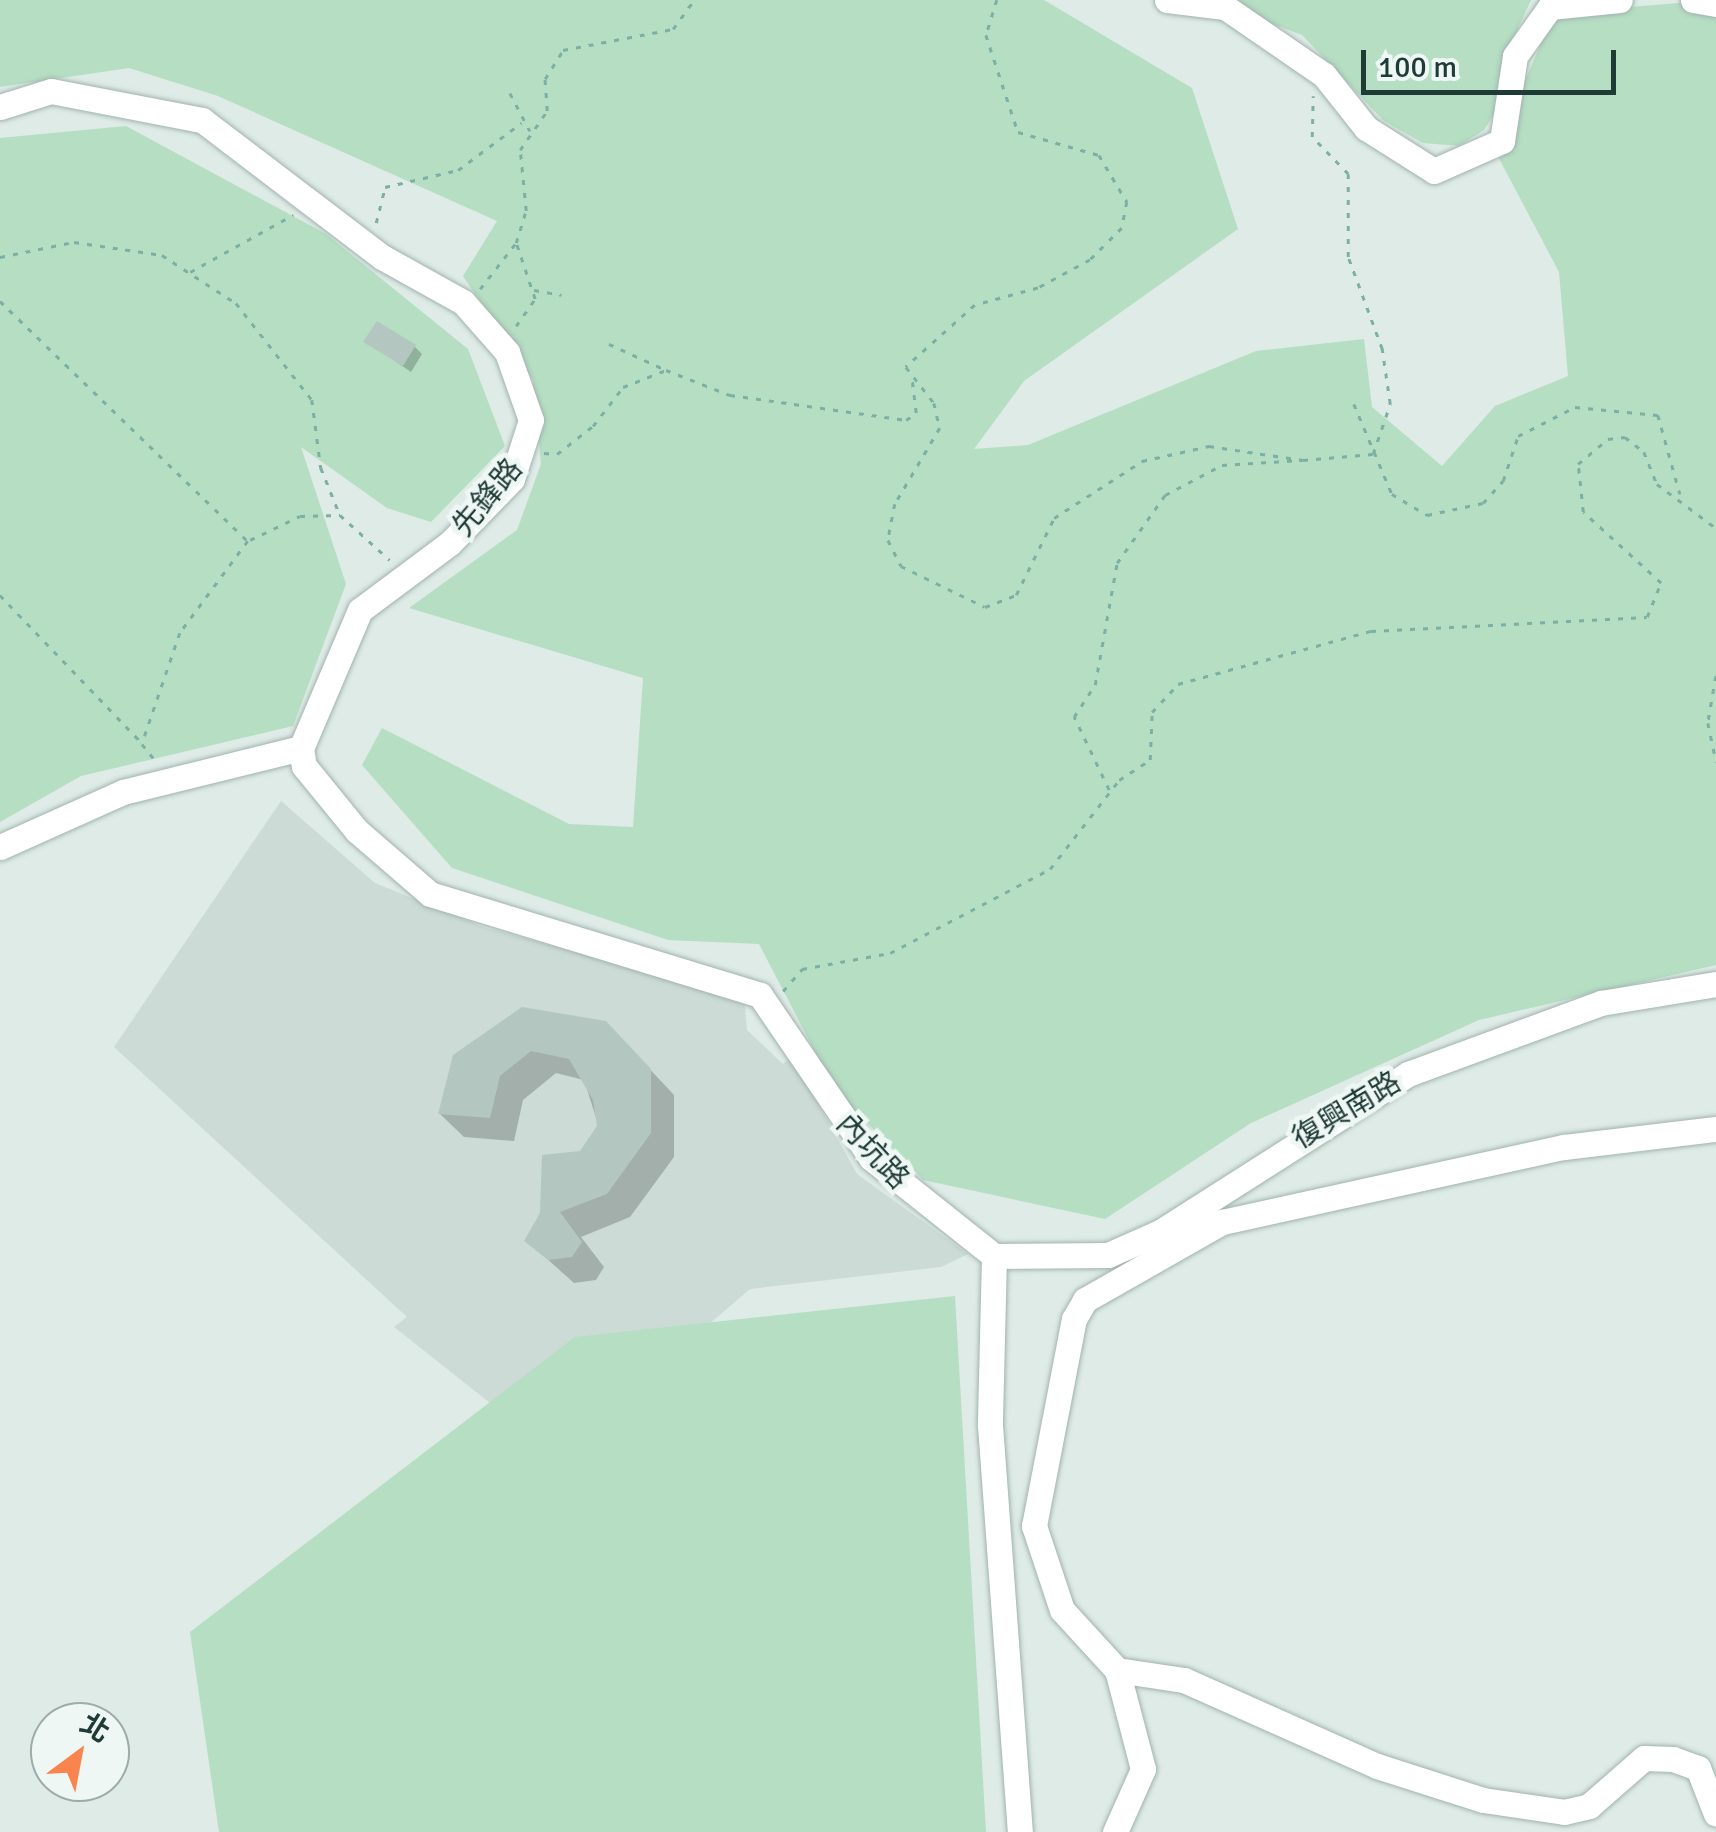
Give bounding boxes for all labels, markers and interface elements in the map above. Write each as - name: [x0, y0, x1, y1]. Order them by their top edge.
- scale bar: [1366, 30, 1621, 92]
- text: 100 m: [1378, 49, 1457, 86]
- street label: 先鋒路: [445, 452, 531, 544]
- street label: 復興南路: [1286, 1065, 1408, 1157]
- street label: 內坑路: [828, 1107, 916, 1197]
- north arrow: [30, 1702, 130, 1802]
- text: 北: [74, 1706, 116, 1750]

